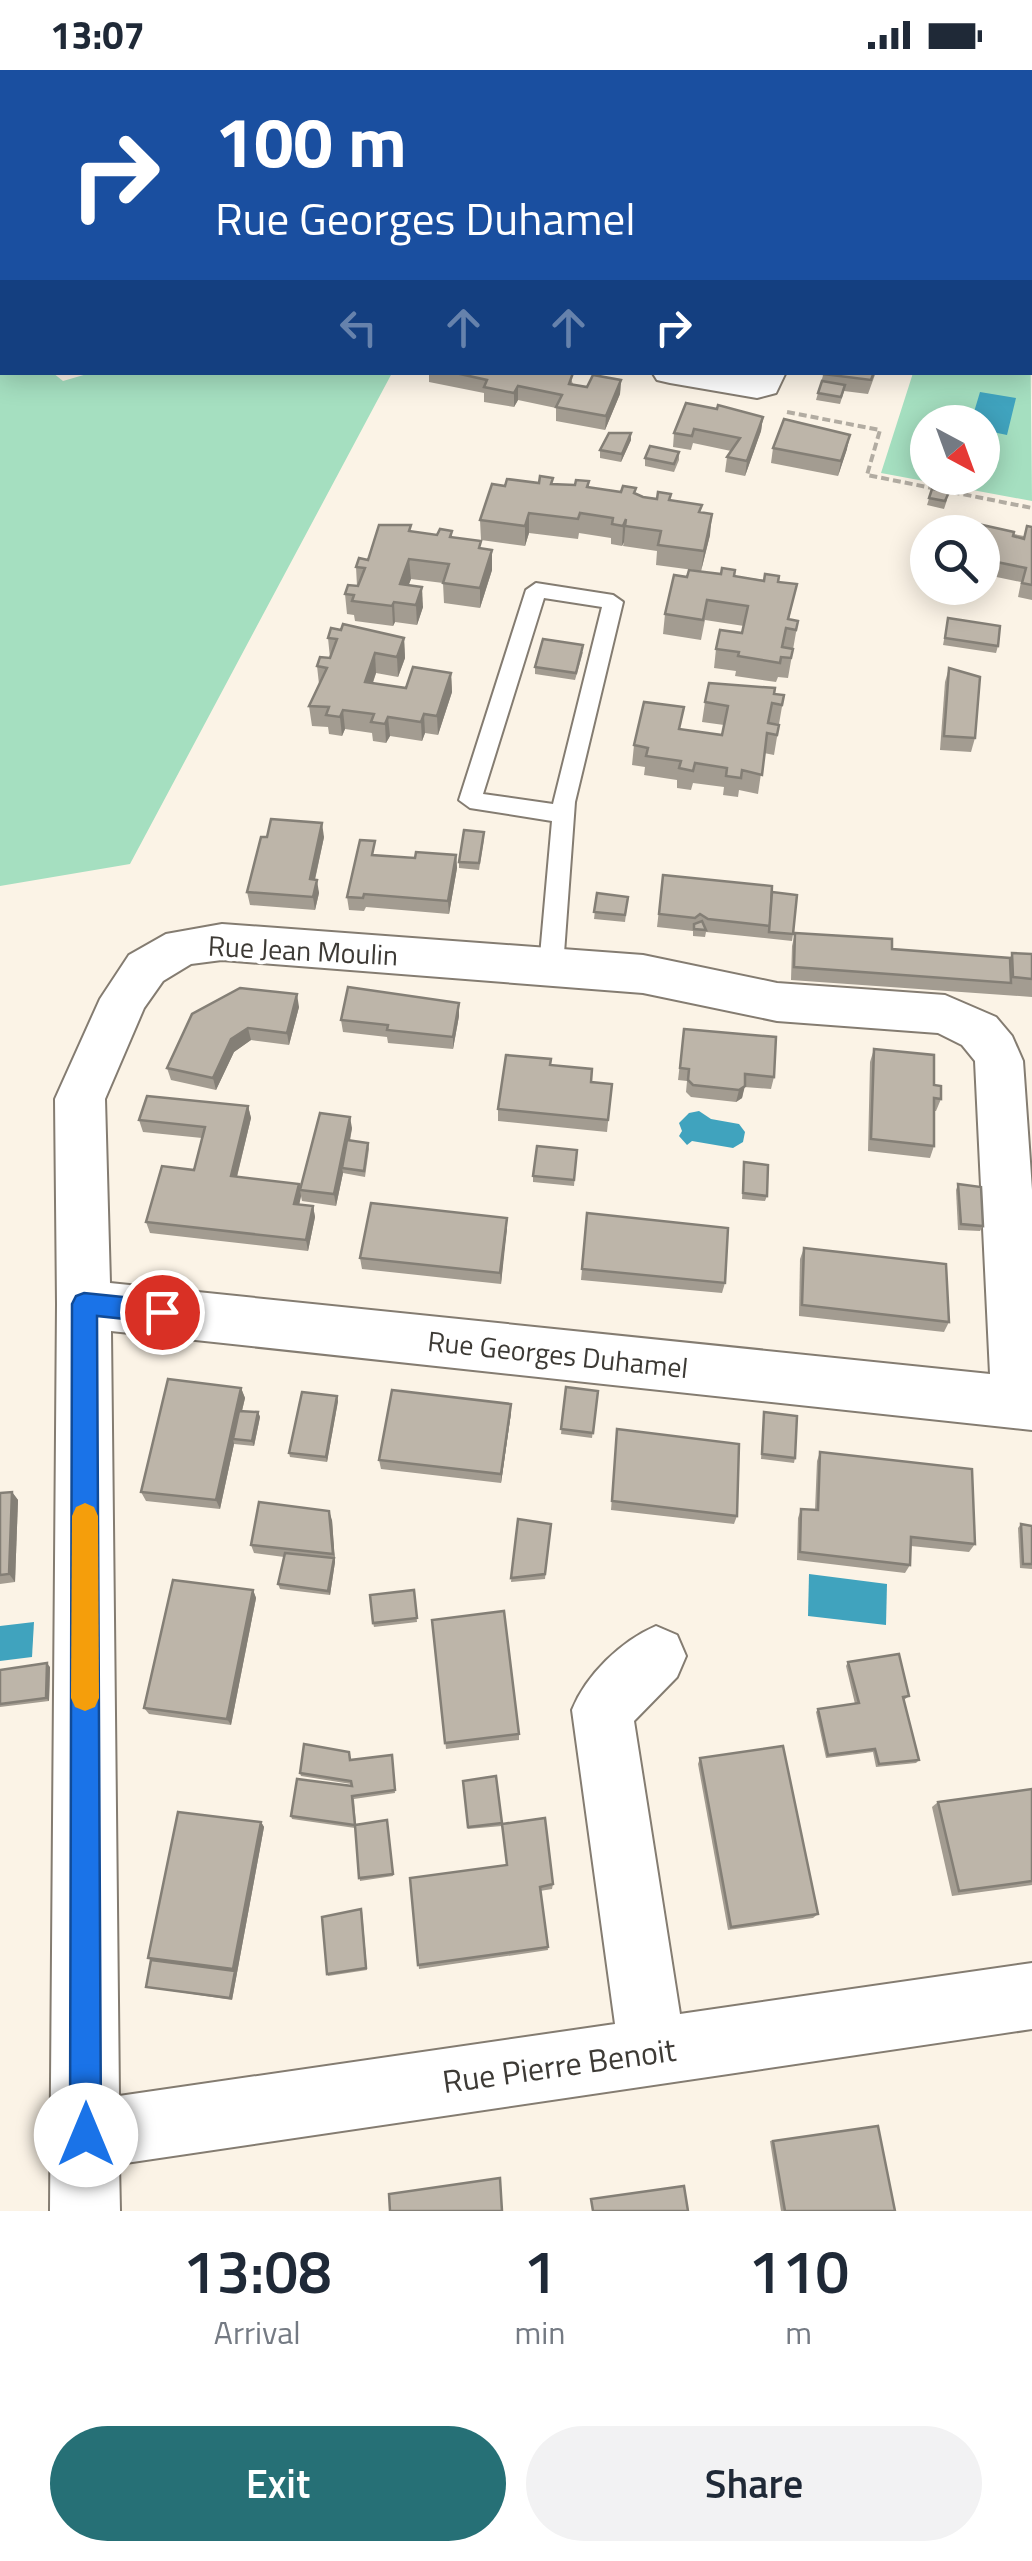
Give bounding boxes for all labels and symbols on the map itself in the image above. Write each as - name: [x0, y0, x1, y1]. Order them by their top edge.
- north arrow: [910, 405, 1000, 495]
- street label: Rue Jean Moulin: [207, 924, 399, 976]
- pin: [120, 1270, 205, 1355]
- street label: Rue Georges Duhamel: [426, 1319, 690, 1389]
- street label: Rue Pierre Benoit: [439, 2025, 679, 2105]
- position arrow: [34, 2083, 138, 2187]

